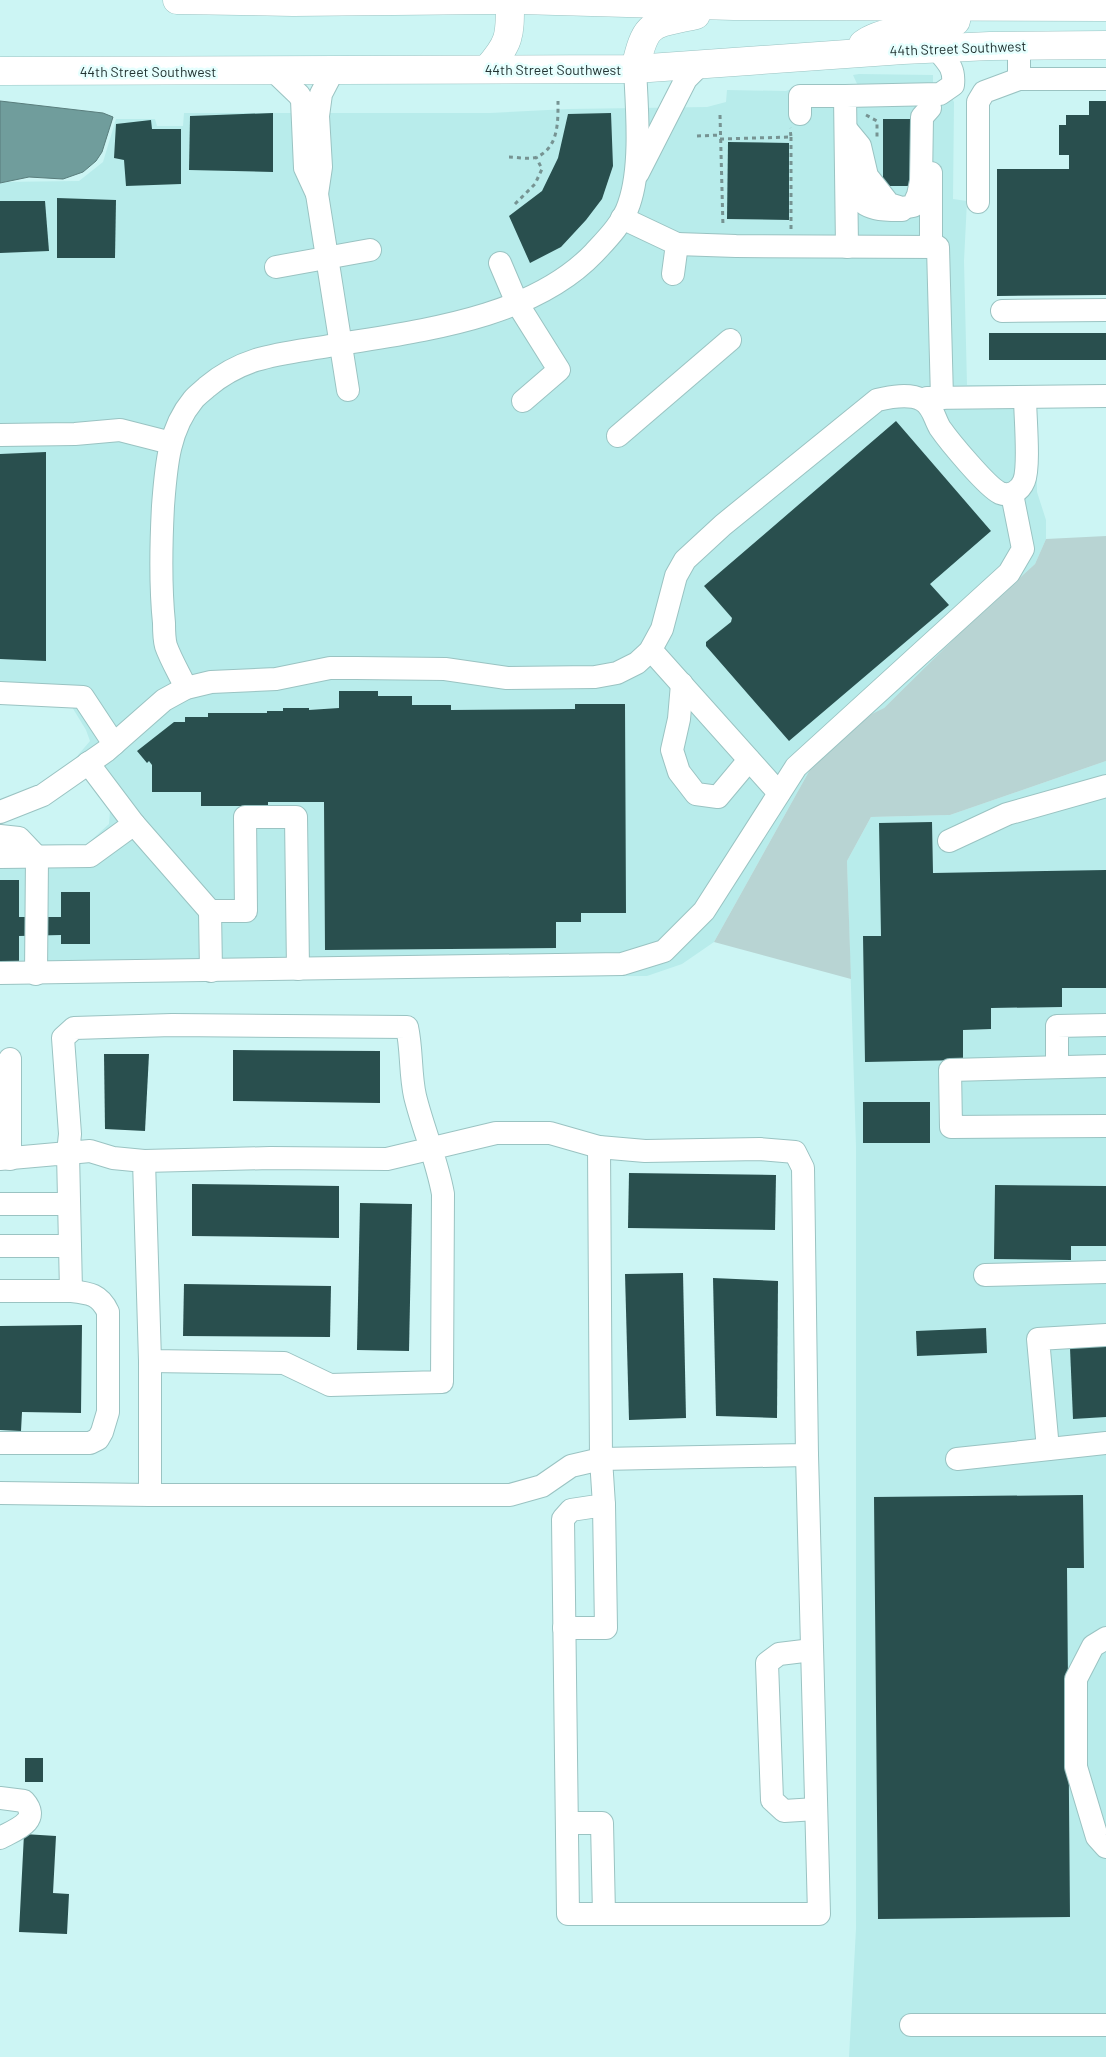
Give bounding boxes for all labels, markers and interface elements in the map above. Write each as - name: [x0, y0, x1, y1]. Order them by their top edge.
- street label: 44th Street Southwest: [889, 37, 1027, 59]
- street label: 44th Street Southwest: [485, 61, 621, 78]
- street label: 44th Street Southwest: [80, 63, 216, 80]

